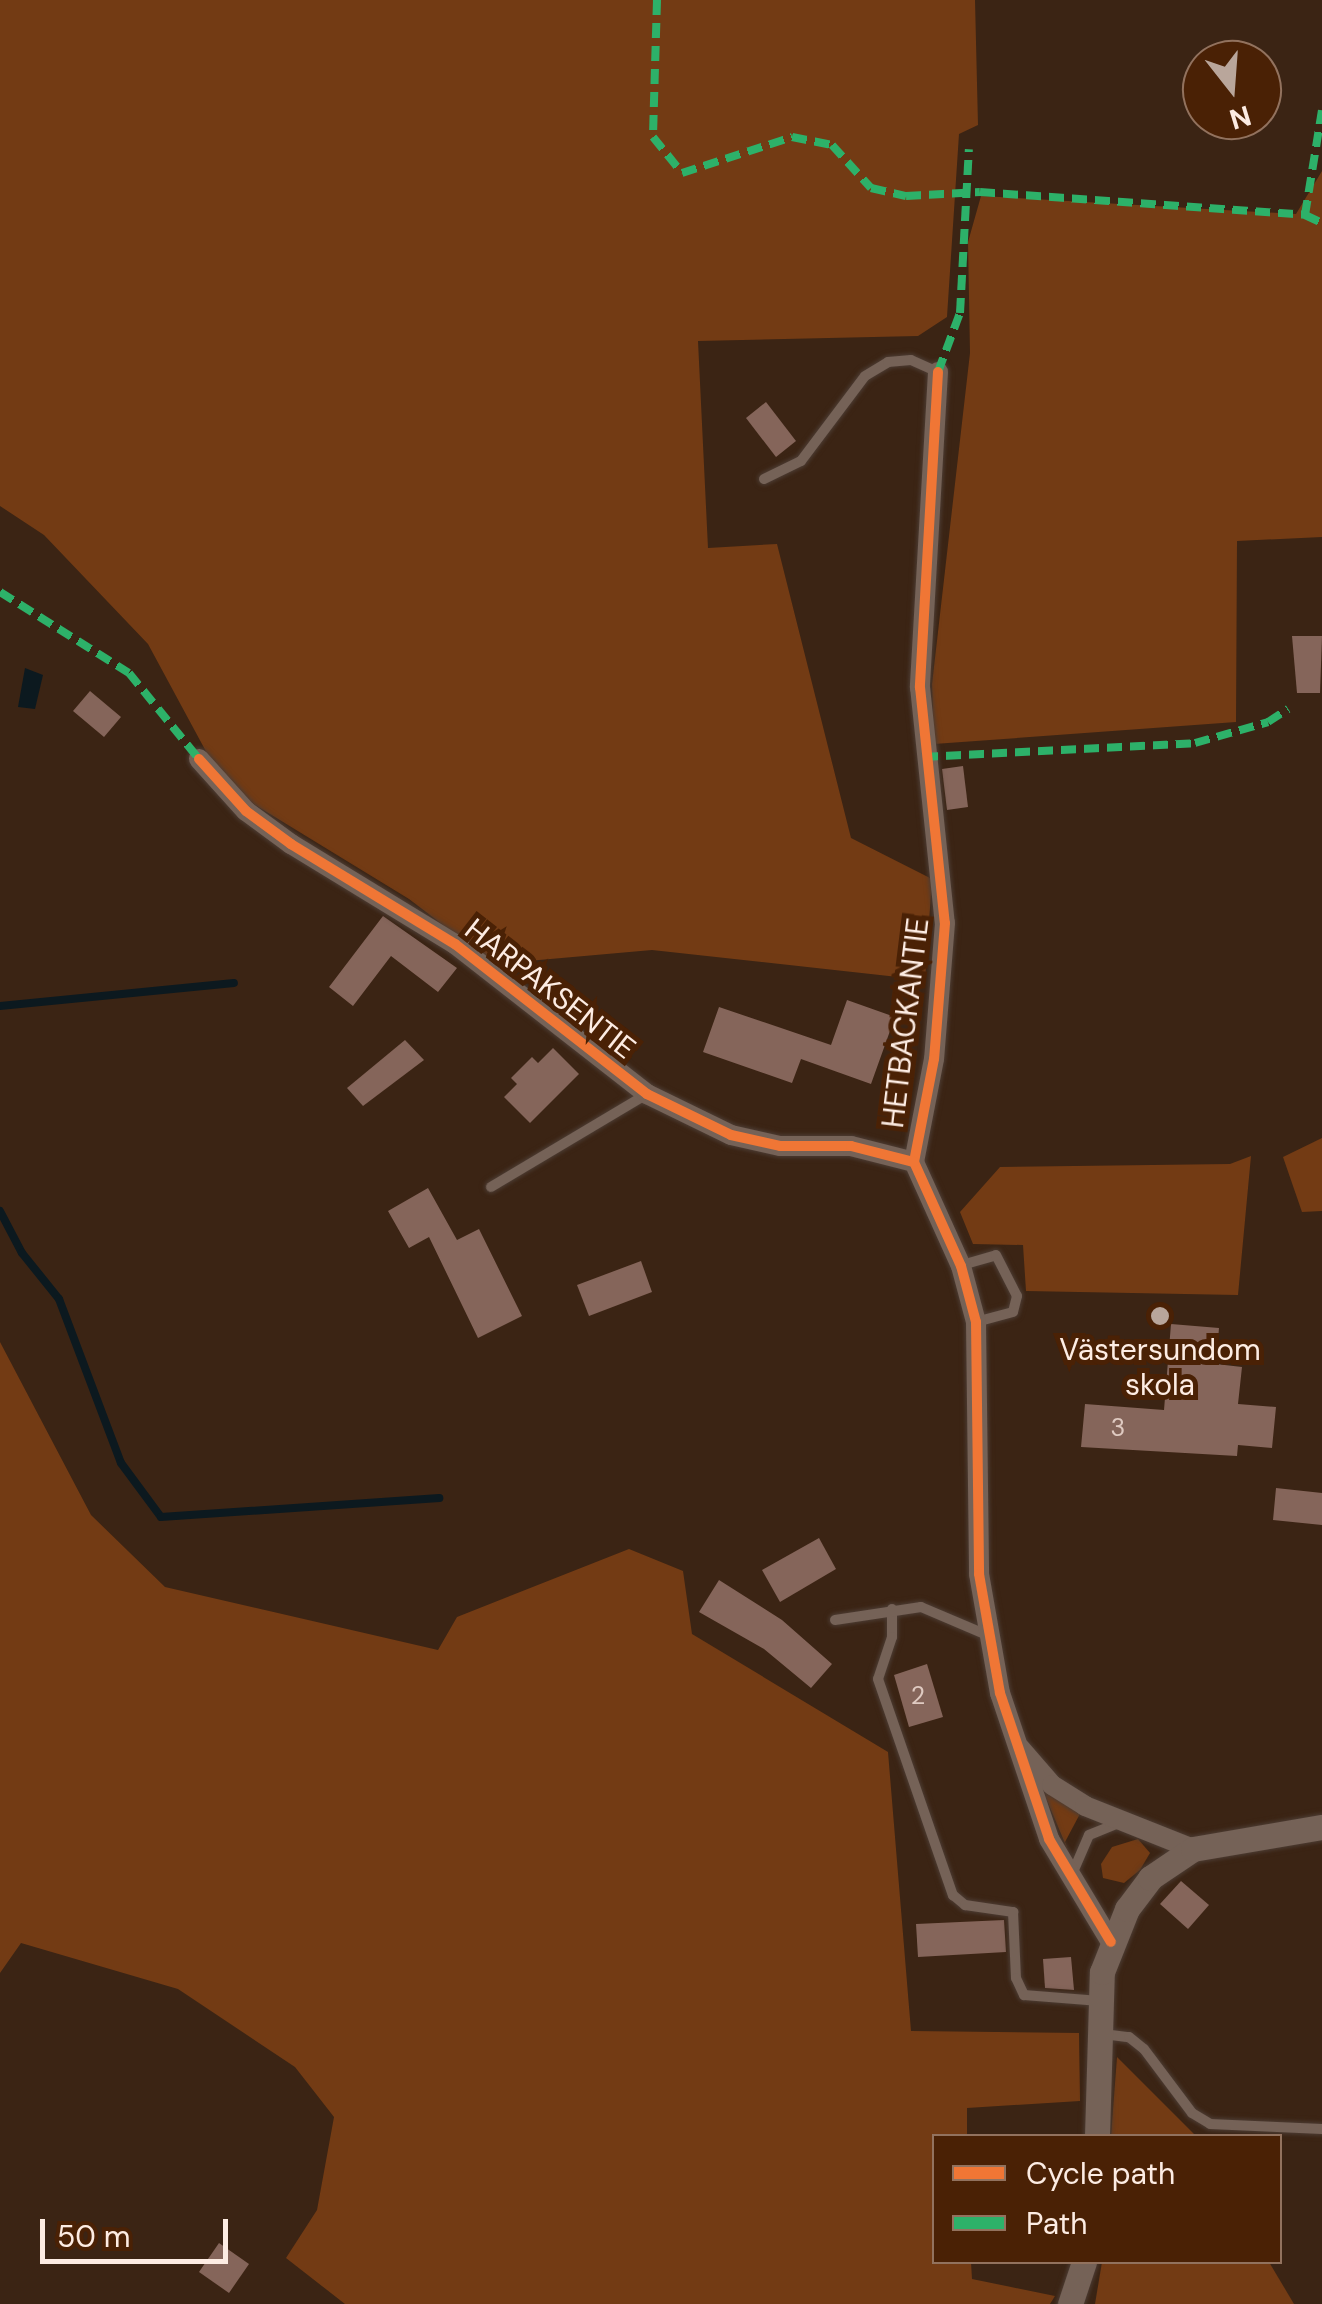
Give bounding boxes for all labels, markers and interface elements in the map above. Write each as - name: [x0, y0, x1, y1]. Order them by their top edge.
- north arrow: [1182, 40, 1282, 140]
- text: N: [1225, 97, 1256, 138]
- street label: HARPAKSENTIE: [458, 911, 642, 1067]
- street label: HETBACKANTIE: [875, 916, 937, 1130]
- marker: Västersundom skola: [1149, 1305, 1171, 1327]
- place label: Västersundom skola: [1059, 1332, 1261, 1402]
- house number: 3: [1111, 1413, 1125, 1443]
- house number: 2: [911, 1681, 925, 1711]
- legend: [932, 2134, 1282, 2264]
- text: Cycle path: [1026, 2154, 1175, 2193]
- scale bar: [45, 2199, 232, 2261]
- text: Path: [1026, 2204, 1088, 2243]
- text: 50 m: [57, 2217, 131, 2256]

